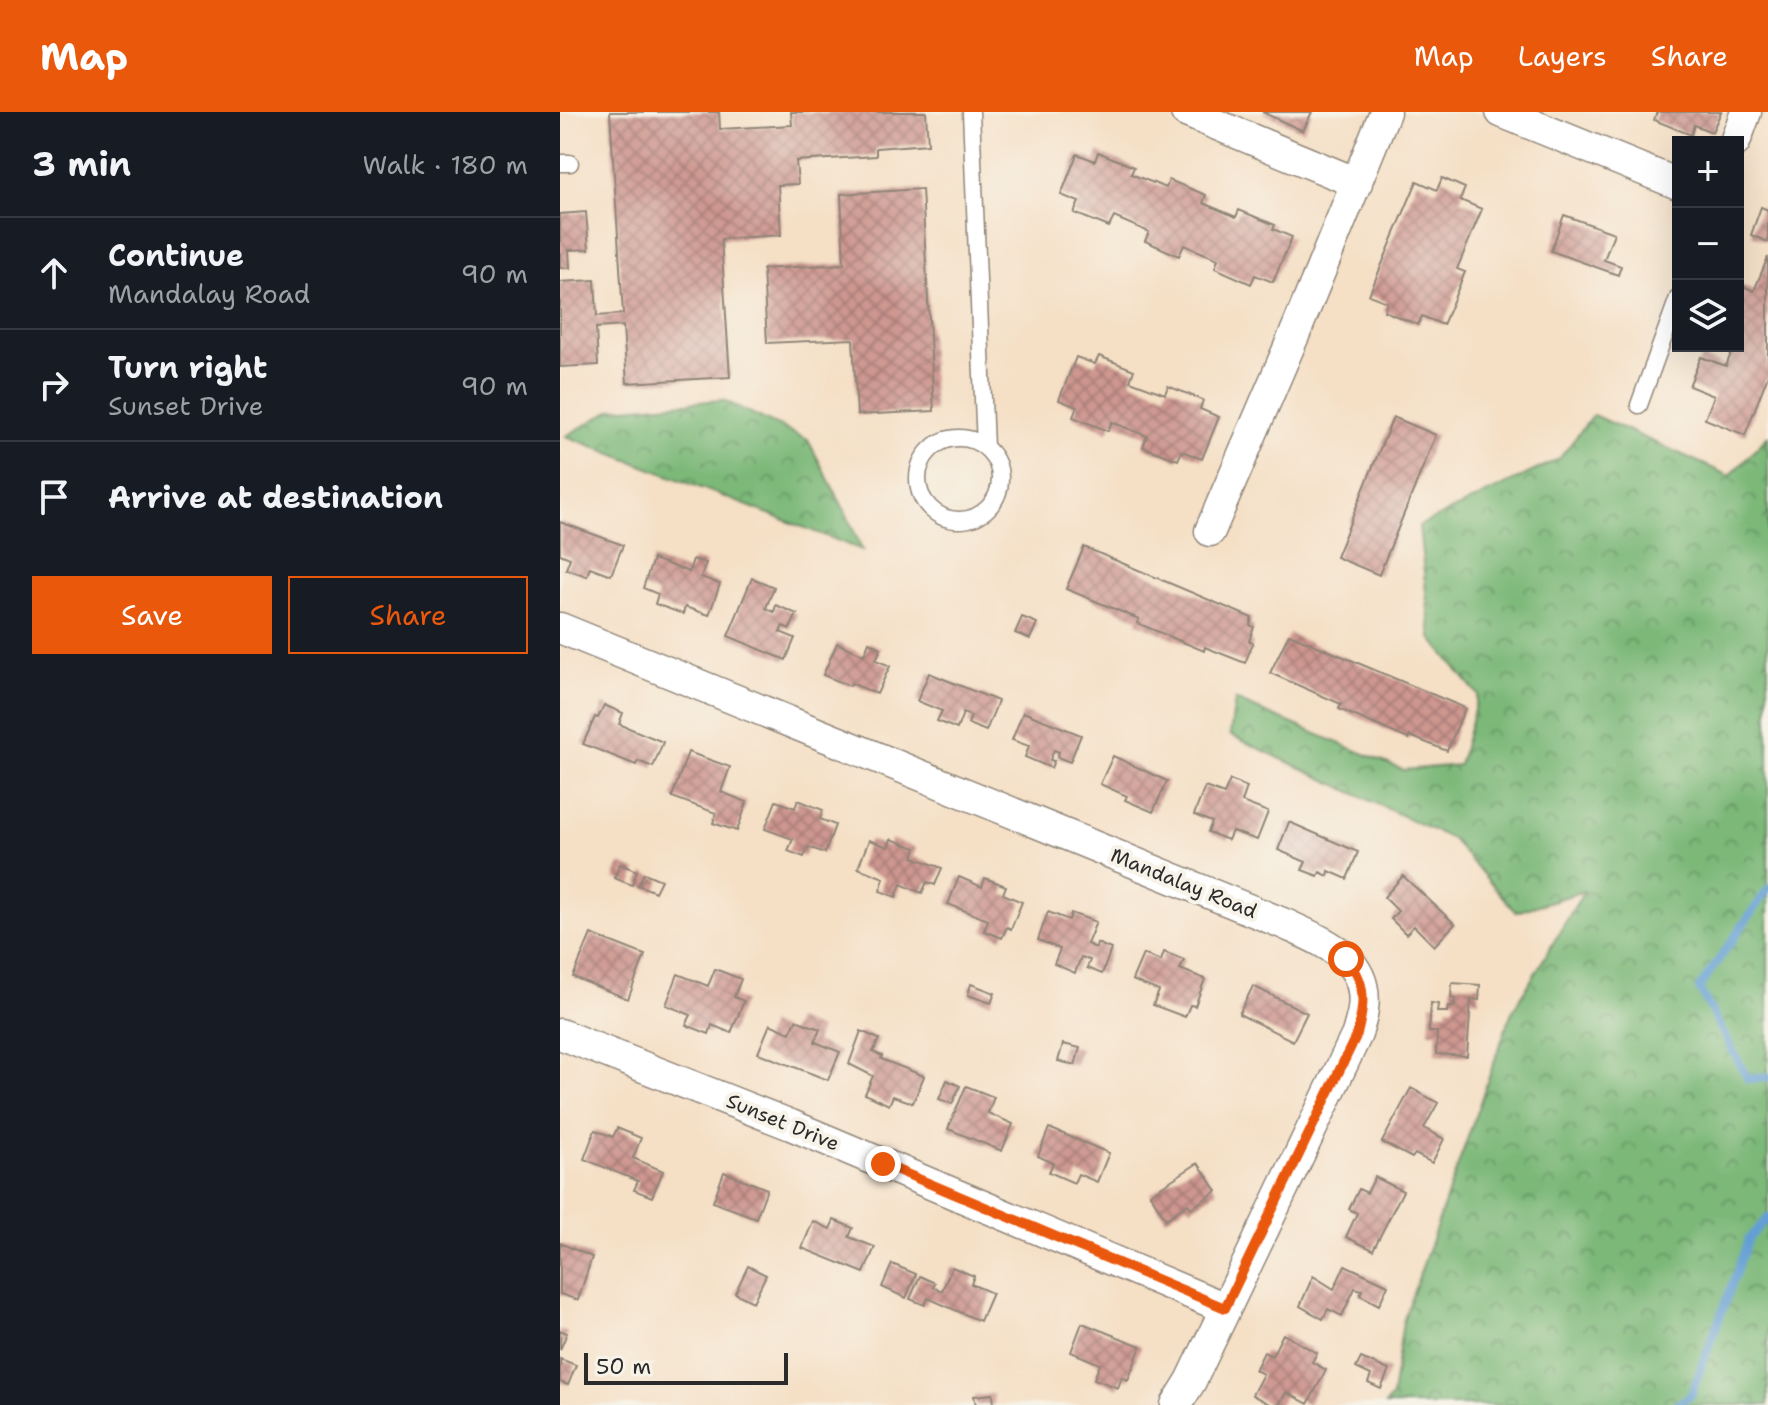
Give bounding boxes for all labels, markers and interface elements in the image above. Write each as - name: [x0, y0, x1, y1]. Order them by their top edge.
- text: Map: [40, 31, 128, 82]
- text: Map: [1414, 37, 1474, 75]
- text: Layers: [1518, 37, 1607, 75]
- text: Share: [1651, 37, 1728, 75]
- map controls: [1672, 136, 1744, 352]
- button: +: [1672, 136, 1744, 208]
- text: 3 min: [32, 141, 131, 187]
- text: Walk · 180 m: [363, 147, 528, 182]
- button: −: [1672, 208, 1744, 280]
- text: Continue: [108, 235, 244, 276]
- icon: ahead: [32, 251, 76, 295]
- text: 90 m: [461, 256, 528, 291]
- text: Mandalay Road: [108, 276, 310, 311]
- button: layers: [1672, 280, 1744, 352]
- text: Turn right: [108, 347, 267, 388]
- icon: right: [32, 363, 76, 407]
- text: 90 m: [461, 368, 528, 403]
- text: Sunset Drive: [108, 388, 263, 423]
- icon: arrive: [32, 475, 76, 519]
- text: Arrive at destination: [108, 477, 443, 518]
- button: Save: [32, 576, 272, 654]
- button: Share: [288, 576, 528, 654]
- street label: Mandalay Road: [1107, 842, 1261, 924]
- route start: [1328, 941, 1364, 977]
- street label: Sunset Drive: [723, 1088, 843, 1156]
- route end: [865, 1146, 901, 1182]
- scale bar: [584, 1349, 788, 1385]
- text: 50 m: [596, 1352, 651, 1381]

